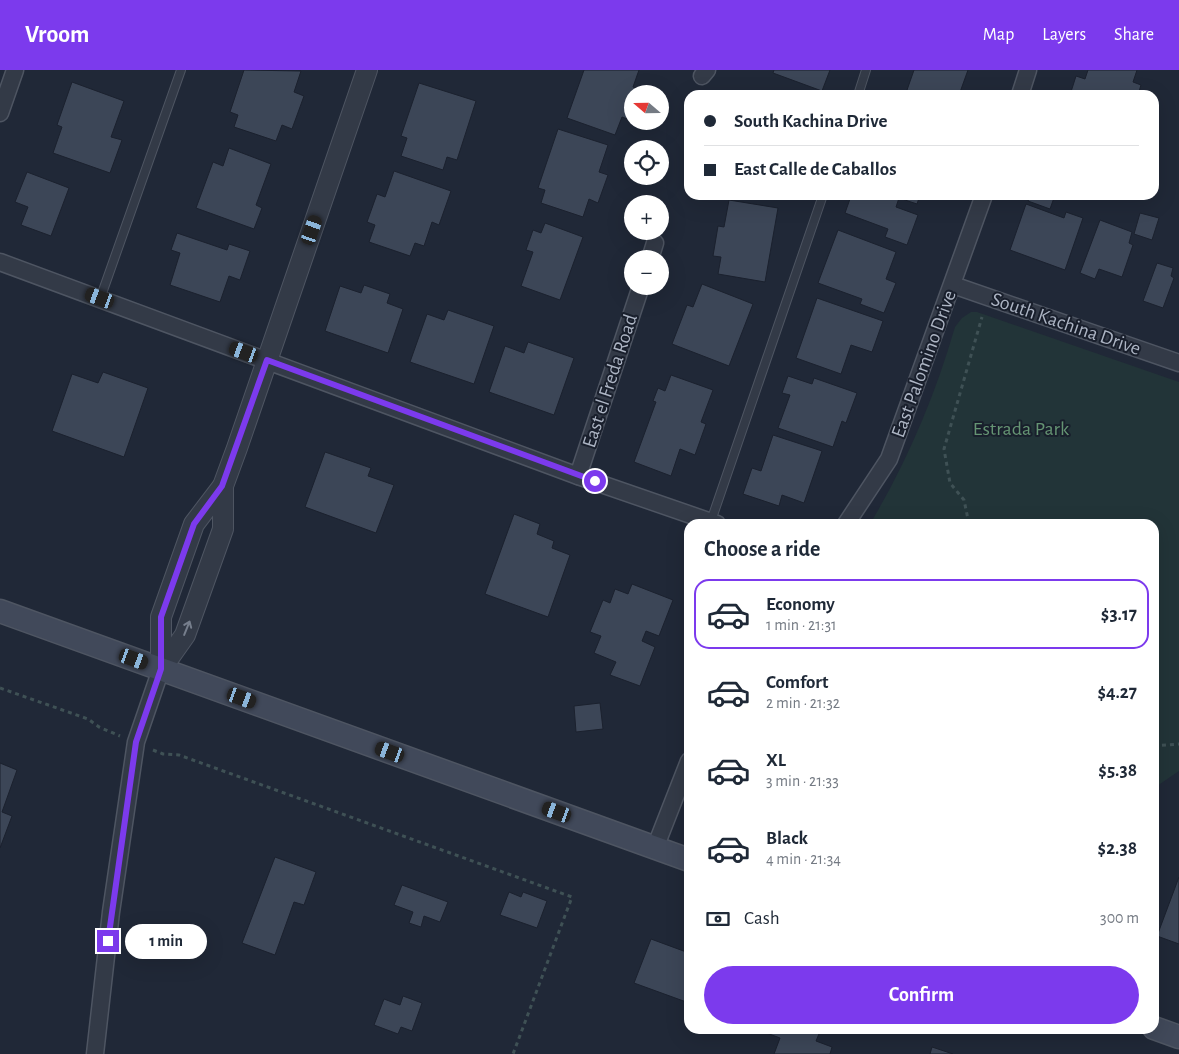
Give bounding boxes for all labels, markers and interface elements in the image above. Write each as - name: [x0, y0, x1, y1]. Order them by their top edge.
- text: Vroom: [25, 23, 89, 47]
- text: Map: [983, 26, 1014, 44]
- text: Layers: [1042, 26, 1086, 44]
- text: Share: [1114, 26, 1154, 44]
- north arrow: [624, 85, 669, 130]
- map controls: [624, 85, 669, 295]
- text: South Kachina Drive: [734, 112, 887, 131]
- button: locate: [624, 140, 669, 185]
- text: East Calle de Caballos: [734, 160, 896, 179]
- button: +: [624, 195, 669, 240]
- car: [300, 213, 323, 247]
- button: −: [624, 250, 669, 295]
- car: [83, 286, 116, 310]
- street label: East Palomino Drive: [888, 288, 960, 440]
- street label: South Kachina Drive: [989, 289, 1143, 359]
- street label: East el Freda Road: [579, 312, 641, 450]
- car: [227, 340, 260, 364]
- park label: Estrada Park: [973, 419, 1069, 439]
- route start: [584, 470, 606, 492]
- text: Choose a ride: [704, 538, 820, 560]
- icon: car: [706, 592, 751, 637]
- text: Economy: [766, 595, 835, 614]
- text: $3.17: [1101, 605, 1137, 624]
- text: 1 min · 21:31: [766, 617, 837, 633]
- one-way arrow: [183, 621, 192, 636]
- car: [117, 647, 150, 671]
- icon: car: [706, 670, 751, 715]
- text: Comfort: [766, 673, 828, 692]
- text: $4.27: [1097, 683, 1137, 702]
- car: [225, 686, 258, 710]
- text: 2 min · 21:32: [766, 695, 840, 711]
- car: [373, 740, 406, 764]
- icon: car: [706, 748, 751, 793]
- text: XL: [766, 751, 786, 770]
- text: $5.38: [1098, 761, 1137, 780]
- text: 3 min · 21:33: [766, 773, 839, 789]
- car: [540, 800, 573, 824]
- icon: car: [706, 826, 751, 871]
- text: Black: [766, 829, 808, 848]
- text: $2.38: [1098, 839, 1137, 858]
- text: 4 min · 21:34: [766, 851, 841, 867]
- icon: cash: [704, 905, 732, 933]
- text: Cash: [744, 909, 780, 928]
- text: 300 m: [1100, 910, 1139, 926]
- callout: 1 min: [126, 924, 208, 958]
- route end: [97, 930, 119, 952]
- text: 1 min: [149, 933, 183, 949]
- button: Confirm: [704, 966, 1139, 1024]

